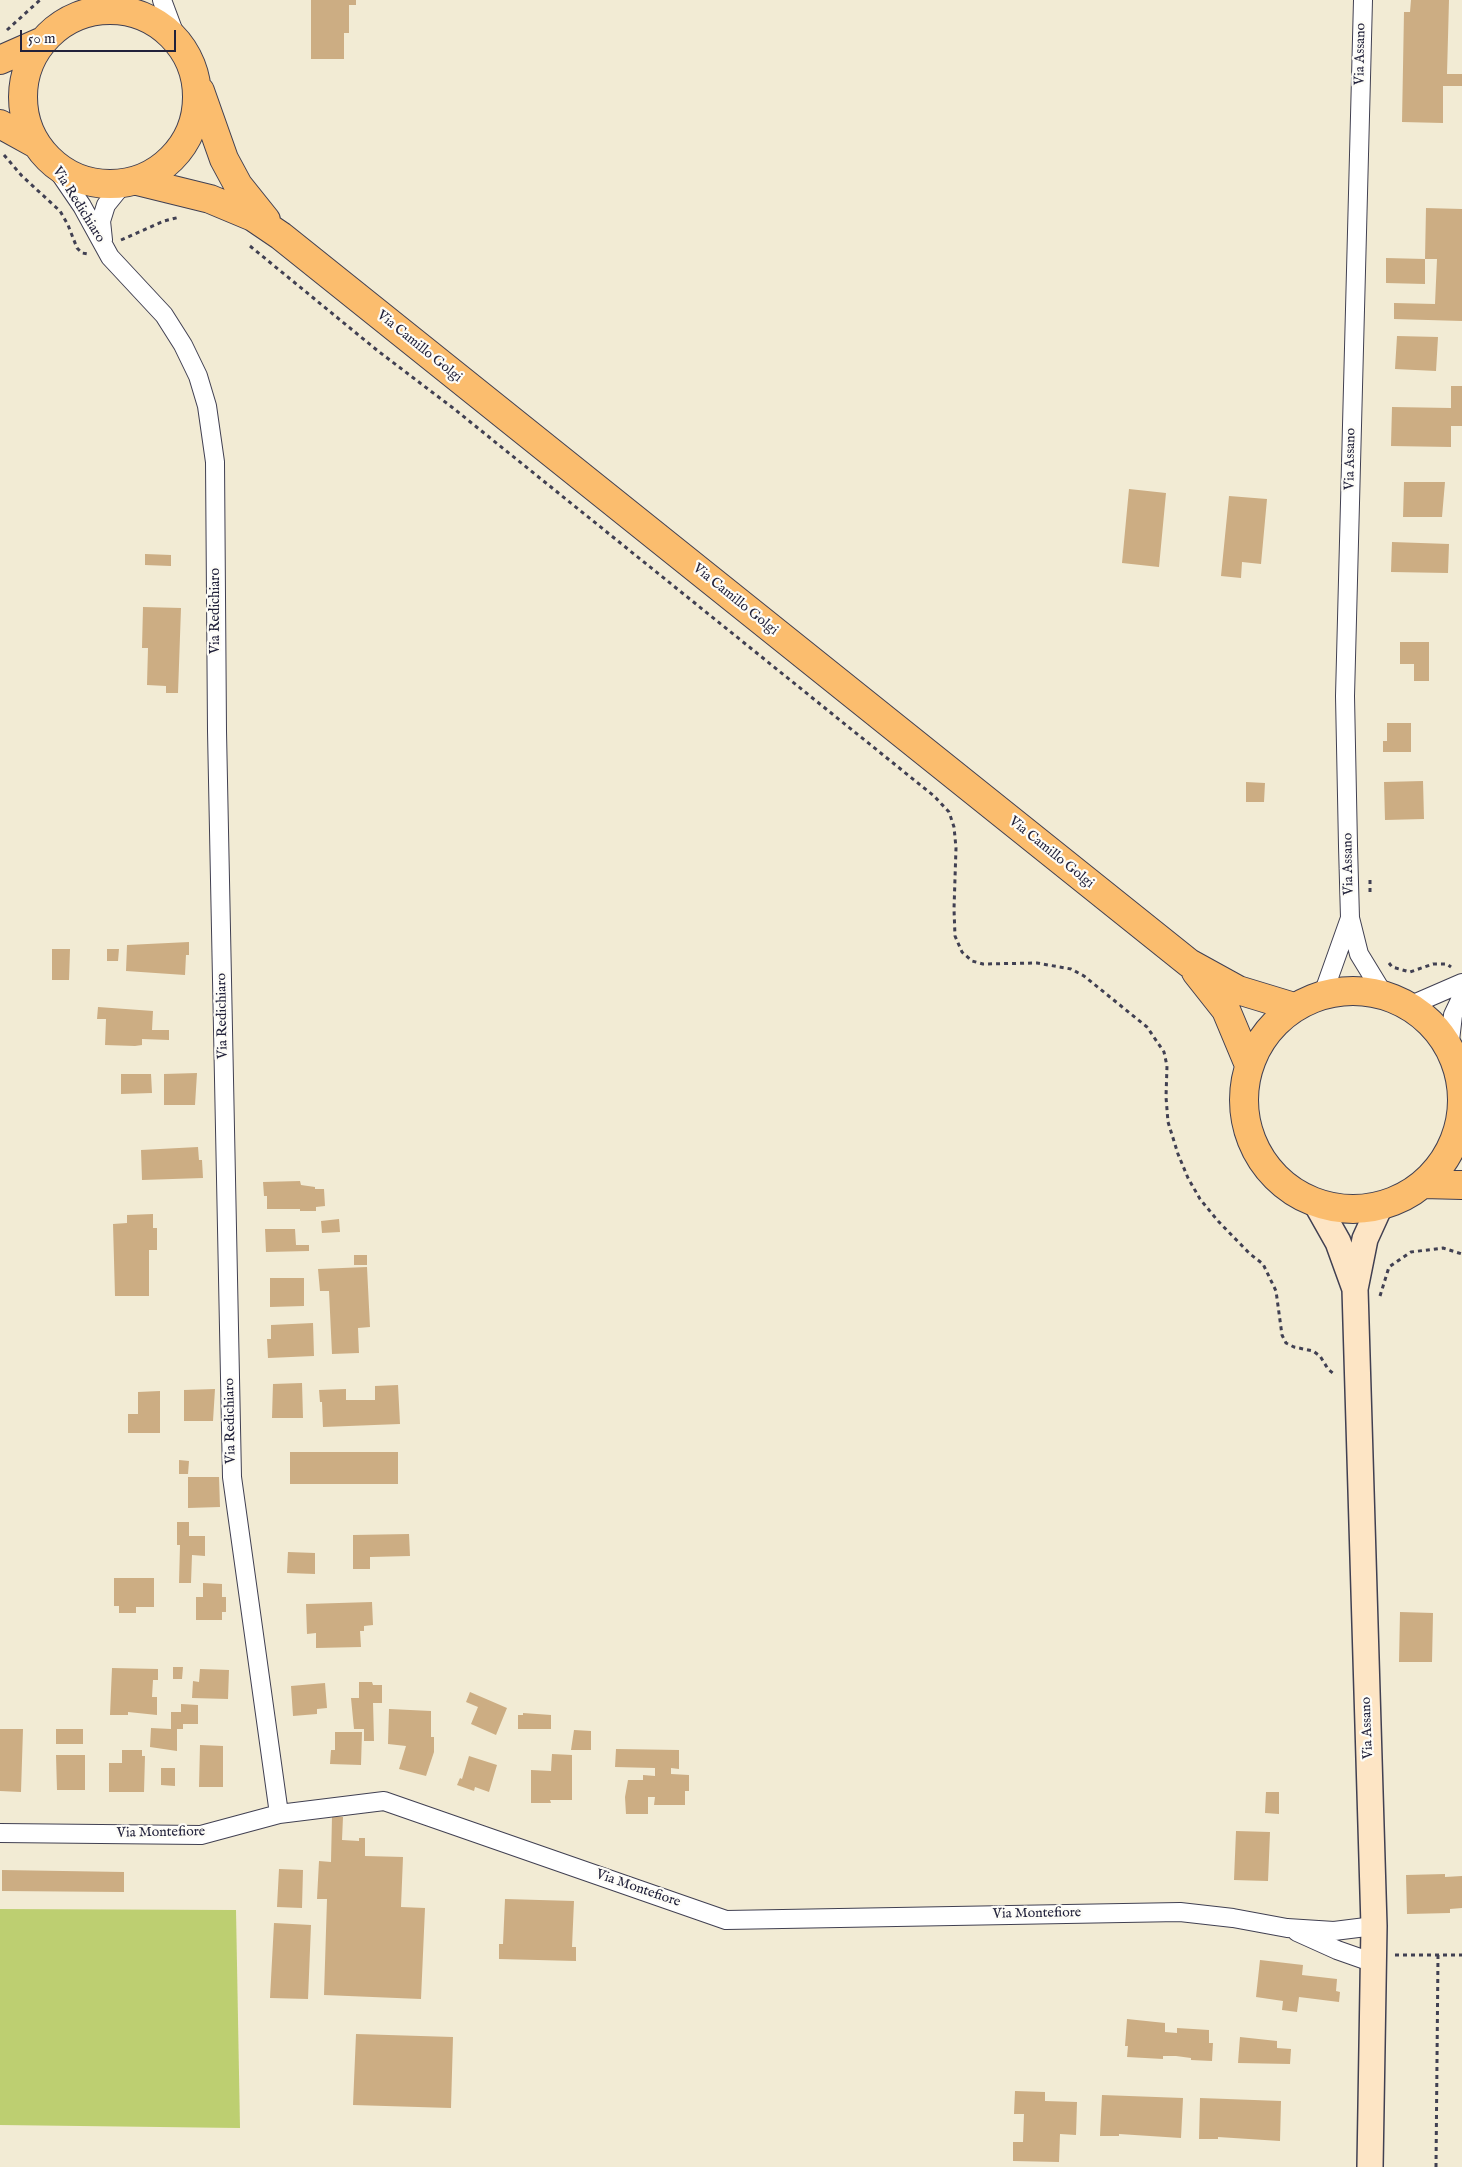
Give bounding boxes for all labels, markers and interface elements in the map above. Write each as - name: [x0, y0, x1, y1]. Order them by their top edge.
- scale bar: [22, 20, 179, 52]
- street label: Via Assano: [1352, 23, 1370, 85]
- text: 50 m: [28, 29, 56, 48]
- street label: Via Redichiaro: [48, 164, 108, 246]
- street label: Via Camillo Golgi: [373, 308, 465, 386]
- street label: Via Assano: [1342, 428, 1360, 490]
- street label: Via Camillo Golgi: [689, 561, 781, 639]
- street label: Via Redichiaro: [208, 568, 224, 654]
- street label: Via Camillo Golgi: [1005, 814, 1097, 892]
- street label: Via Assano: [1340, 833, 1358, 895]
- street label: Via Redichiaro: [214, 973, 232, 1059]
- street label: Via Redichiaro: [222, 1378, 240, 1464]
- street label: Via Assano: [1359, 1697, 1377, 1759]
- street label: Via Montefiore: [117, 1824, 205, 1842]
- street label: Via Montefiore: [593, 1867, 683, 1911]
- street label: Via Montefiore: [993, 1905, 1081, 1923]

